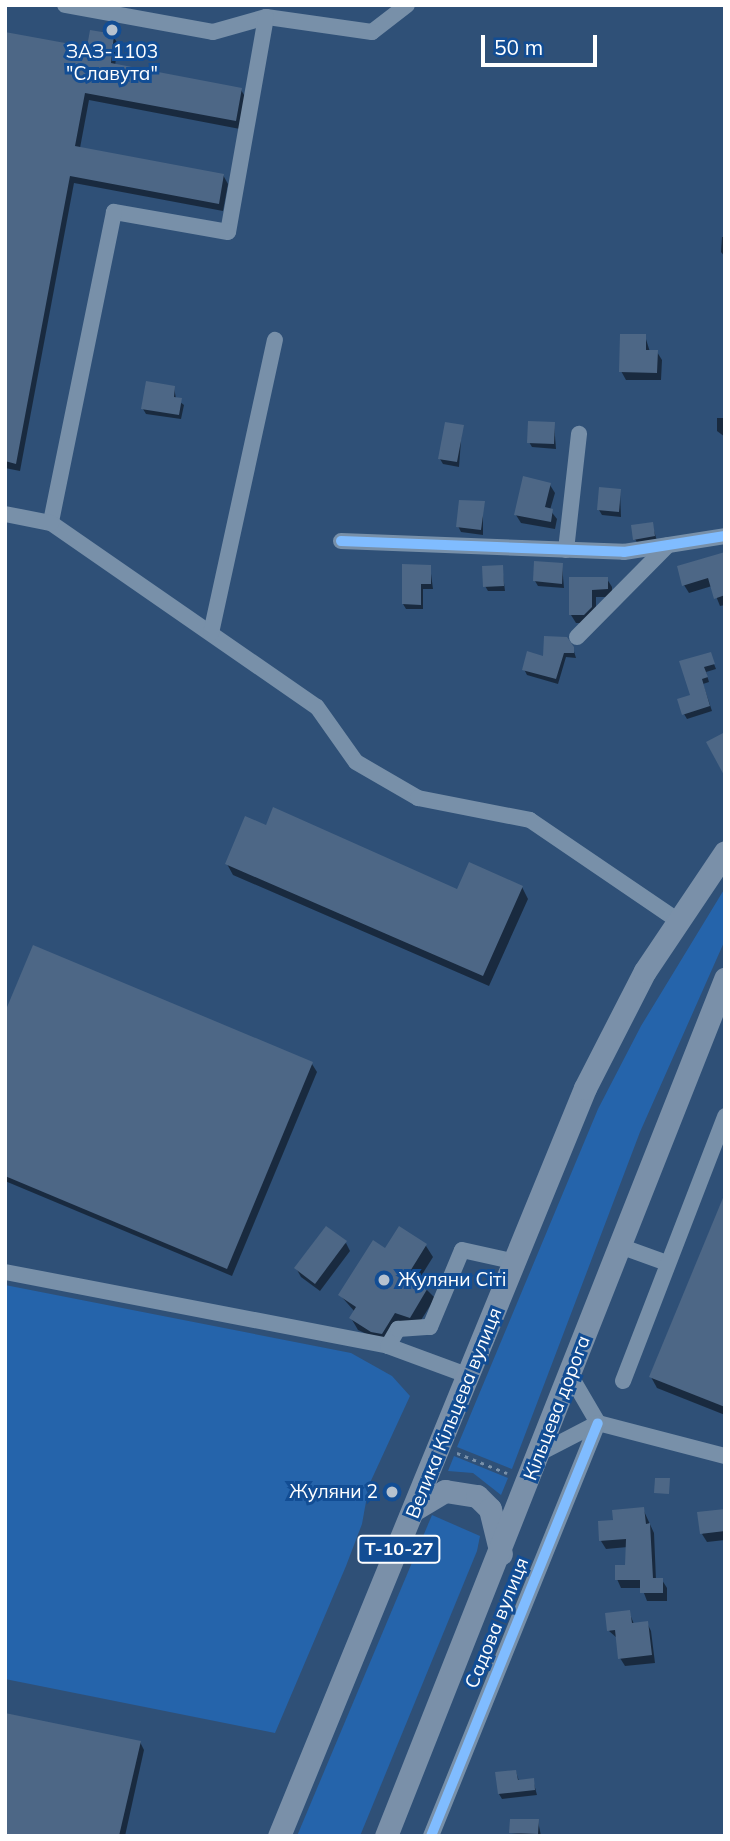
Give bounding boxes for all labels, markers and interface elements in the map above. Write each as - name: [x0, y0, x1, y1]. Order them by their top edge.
- scale bar: [485, 21, 600, 65]
- marker: ЗАЗ-1103 "Славута": [104, 22, 120, 38]
- text: 50 m: [494, 34, 543, 60]
- place label: ЗАЗ-1103 "Славута": [66, 41, 158, 85]
- place label: Жуляни Сіті: [398, 1269, 506, 1291]
- marker: Жуляни Сіті: [376, 1272, 392, 1288]
- street label: Велика Кільцева вулиця: [401, 1304, 507, 1522]
- street label: Кільцева дорога: [519, 1332, 595, 1484]
- place label: Жуляни 2: [289, 1481, 378, 1503]
- marker: Жуляни 2: [384, 1484, 400, 1500]
- road number: Т-10-27: [357, 1534, 441, 1564]
- street label: Садова вулиця: [460, 1554, 534, 1692]

